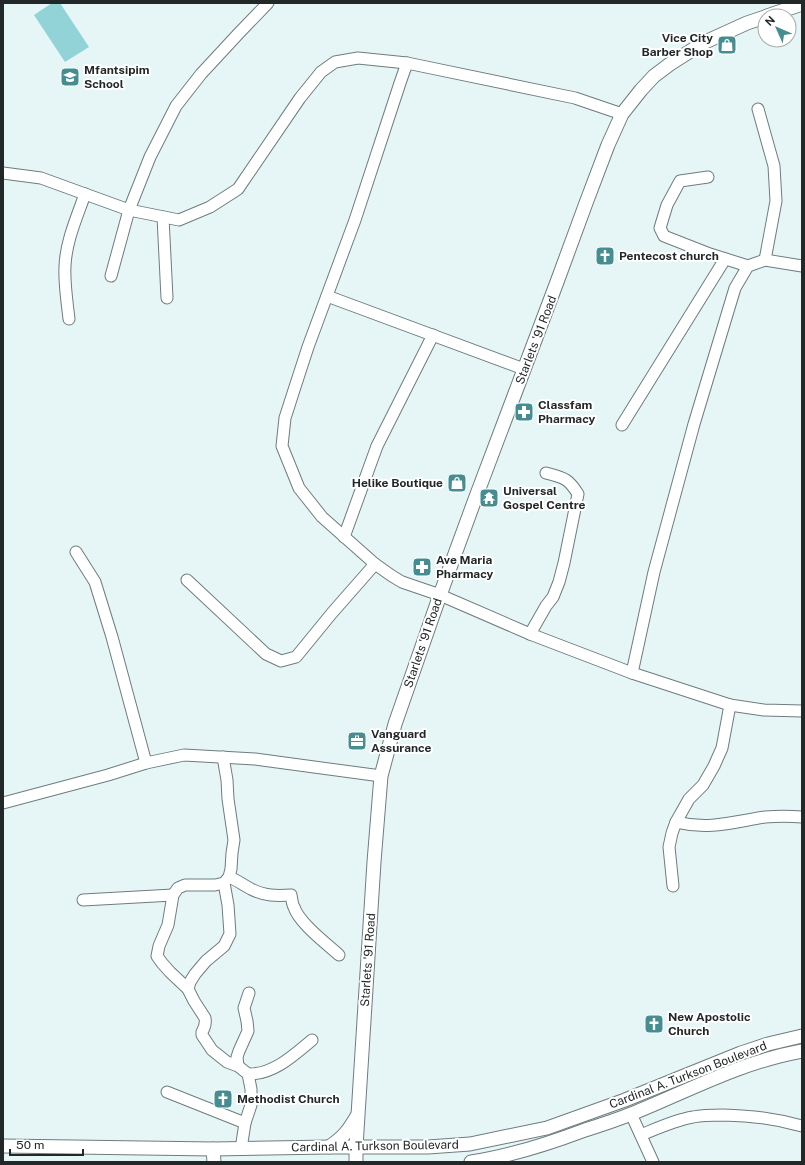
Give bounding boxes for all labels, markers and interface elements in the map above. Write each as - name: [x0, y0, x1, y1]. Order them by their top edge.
- north arrow: [757, 8, 797, 48]
- text: N: [763, 14, 777, 28]
- place label: Vice City Barber Shop: [642, 31, 713, 59]
- shop icon: Vice City Barber Shop: [716, 34, 738, 56]
- place label: Mfantsipim School: [84, 63, 150, 91]
- school or university icon: Mfantsipim School: [59, 66, 81, 88]
- church icon: Pentecost church: [594, 245, 616, 267]
- place label: Pentecost church: [619, 249, 719, 263]
- street label: Starlets '91 Road: [513, 294, 559, 386]
- place label: Classfam Pharmacy: [538, 398, 596, 426]
- pharmacy icon: Classfam Pharmacy: [513, 401, 535, 423]
- shop icon: Helike Boutique: [446, 472, 468, 494]
- place label: Helike Boutique: [352, 476, 443, 490]
- place label: Universal Gospel Centre: [503, 484, 586, 512]
- temple icon: Universal Gospel Centre: [478, 487, 500, 509]
- place label: Ave Maria Pharmacy: [436, 553, 494, 581]
- pharmacy icon: Ave Maria Pharmacy: [411, 556, 433, 578]
- street label: Starlets '91 Road: [401, 596, 445, 690]
- place label: Vanguard Assurance: [371, 727, 432, 755]
- office icon: Vanguard Assurance: [346, 730, 368, 752]
- street label: Starlets '91 Road: [358, 913, 378, 1007]
- place label: New Apostolic Church: [668, 1010, 751, 1038]
- church icon: New Apostolic Church: [643, 1013, 665, 1035]
- street label: Cardinal A. Turkson Boulevard: [607, 1038, 769, 1112]
- church icon: Methodist Church: [212, 1088, 234, 1110]
- place label: Methodist Church: [237, 1092, 340, 1106]
- scale bar: [10, 1131, 83, 1157]
- text: 50 m: [16, 1138, 44, 1152]
- street label: Cardinal A. Turkson Boulevard: [291, 1138, 459, 1154]

